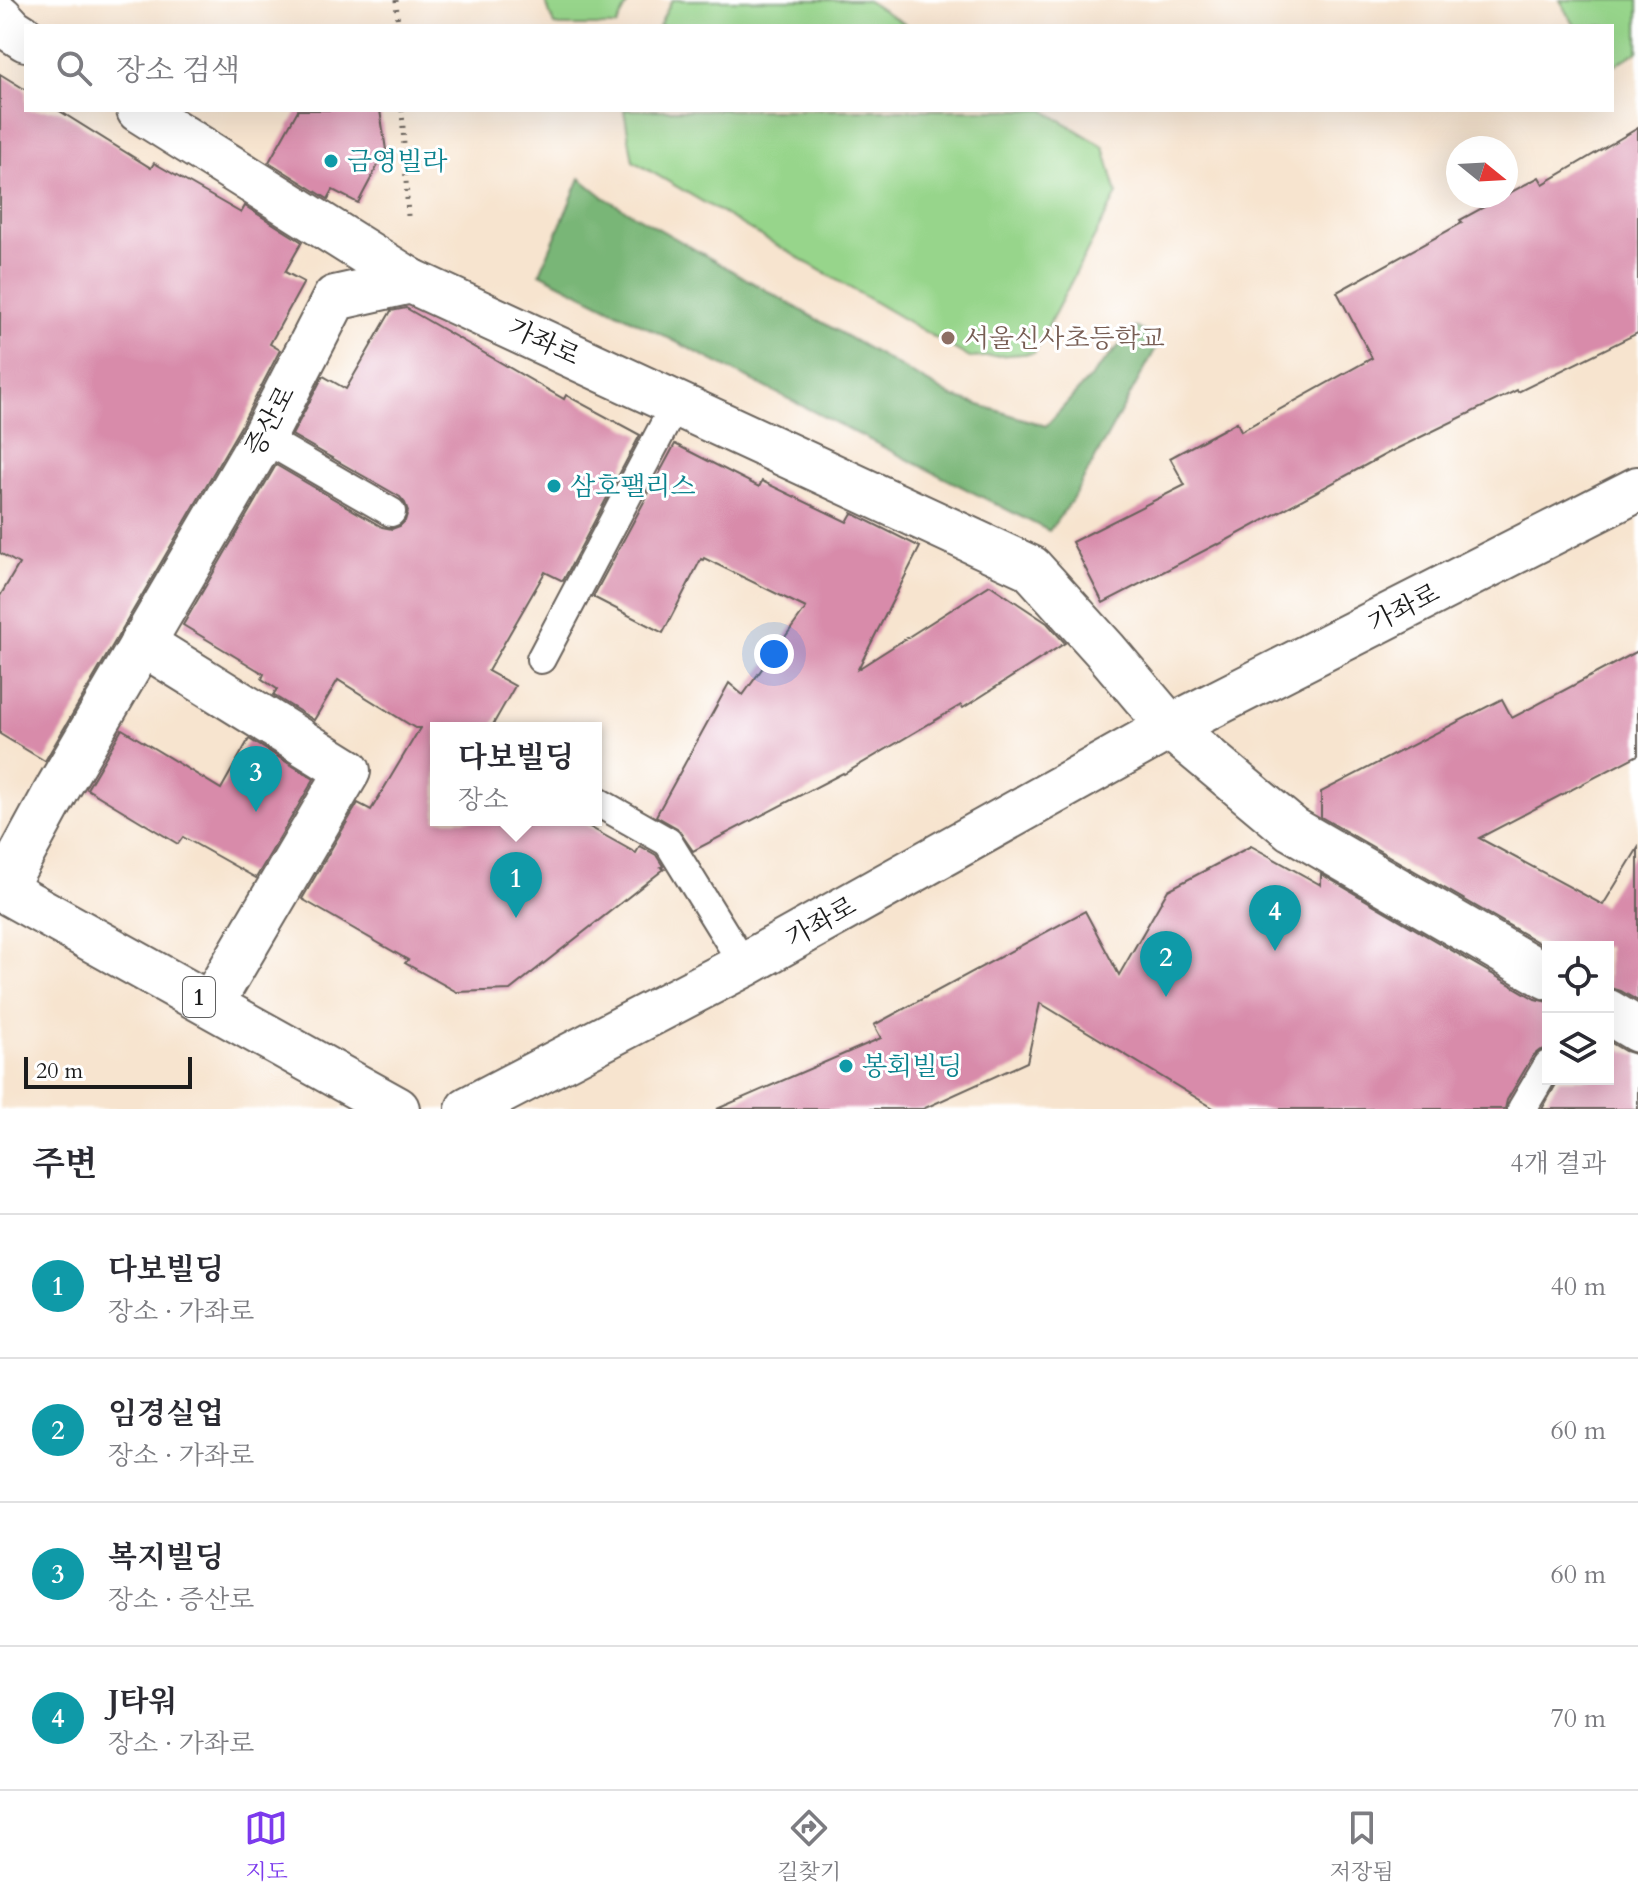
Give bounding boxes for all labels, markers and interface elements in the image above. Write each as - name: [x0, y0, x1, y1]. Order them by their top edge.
- search box: [24, 24, 1614, 112]
- icon: search: [52, 46, 96, 90]
- text: 장소 검색: [116, 50, 240, 91]
- north arrow: [1446, 136, 1518, 208]
- place label: 금영빌라: [347, 144, 448, 179]
- marker: 금영빌라: [322, 152, 340, 170]
- street label: 가좌로: [502, 310, 586, 374]
- place label: 서울신사초등학교: [964, 321, 1165, 356]
- marker: 서울신사초등학교: [939, 329, 957, 347]
- street label: 증산로: [237, 380, 303, 462]
- place label: 삼호팰리스: [570, 469, 696, 504]
- marker: 삼호팰리스: [545, 477, 563, 495]
- street label: 가좌로: [1362, 575, 1446, 641]
- your location: [754, 634, 794, 674]
- popup: [430, 722, 602, 826]
- text: 다보빌딩: [458, 737, 574, 778]
- pin: 3: [230, 746, 282, 812]
- text: 장소: [458, 782, 508, 817]
- pin: 1: [490, 852, 542, 918]
- pin: 4: [1249, 885, 1301, 951]
- street label: 가좌로: [780, 888, 862, 956]
- pin: 2: [1140, 931, 1192, 997]
- map controls: [1542, 941, 1614, 1085]
- button: locate: [1542, 941, 1614, 1013]
- road number: 1: [183, 977, 215, 1017]
- button: layers: [1542, 1013, 1614, 1085]
- place label: 봉회빌딩: [862, 1049, 962, 1084]
- scale bar: [24, 1053, 192, 1089]
- text: 20 m: [36, 1056, 83, 1086]
- marker: 봉회빌딩: [837, 1057, 855, 1075]
- text: 주변: [32, 1141, 98, 1187]
- text: 4개 결과: [1510, 1146, 1606, 1181]
- text: 다보빌딩: [108, 1249, 224, 1290]
- text: 1: [51, 1269, 65, 1304]
- text: 40 m: [1550, 1269, 1606, 1304]
- text: 장소 · 가좌로: [108, 1294, 254, 1329]
- text: 임경실업: [108, 1393, 224, 1434]
- text: 2: [51, 1413, 65, 1448]
- text: 60 m: [1550, 1413, 1606, 1448]
- text: 장소 · 가좌로: [108, 1438, 254, 1473]
- text: 복지빌딩: [108, 1537, 224, 1578]
- text: 3: [51, 1557, 65, 1592]
- text: 60 m: [1550, 1557, 1606, 1592]
- text: 장소 · 증산로: [108, 1582, 254, 1617]
- text: J타워: [108, 1681, 177, 1722]
- text: 4: [51, 1701, 65, 1736]
- text: 70 m: [1550, 1701, 1606, 1736]
- text: 장소 · 가좌로: [108, 1726, 254, 1761]
- tab: 지도: [244, 1806, 288, 1887]
- tab: 길찾기: [777, 1806, 841, 1887]
- tab: 저장됨: [1330, 1806, 1394, 1887]

